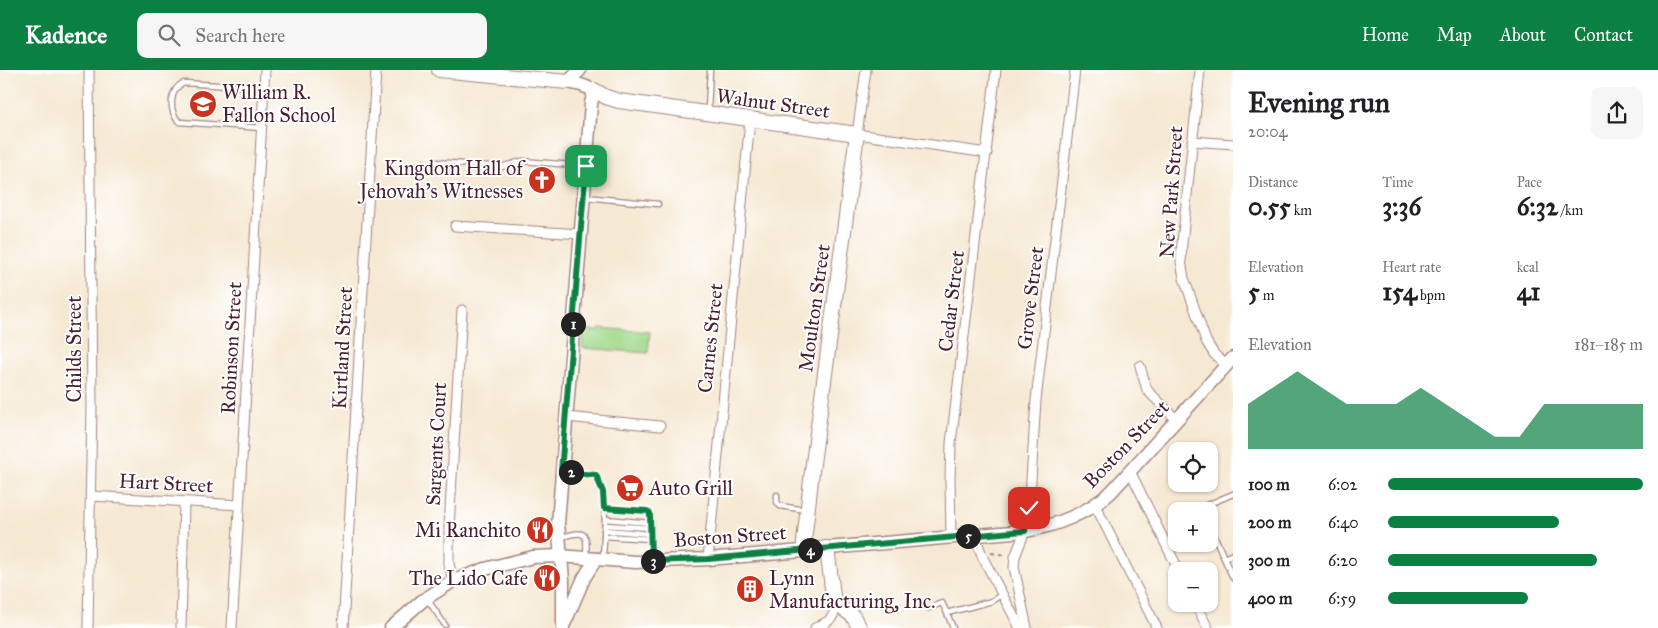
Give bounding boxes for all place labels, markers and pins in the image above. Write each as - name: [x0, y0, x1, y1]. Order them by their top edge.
- place label: William R. Fallon School: [222, 80, 336, 127]
- school or university icon: William R. Fallon School: [188, 89, 218, 119]
- pin: [565, 145, 607, 187]
- place label: Kingdom Hall of Jehovah's Witnesses: [358, 156, 526, 204]
- church icon: Kingdom Hall of Jehovah's Witnesses: [527, 165, 557, 195]
- pin: 1: [560, 312, 586, 336]
- pin: 2: [558, 460, 584, 484]
- supermarket icon: Auto Grill: [615, 473, 645, 503]
- place label: Auto Grill: [648, 476, 734, 500]
- pin: [1008, 487, 1050, 529]
- restaurant icon: Mi Ranchito: [525, 515, 555, 545]
- place label: Mi Ranchito: [415, 518, 521, 542]
- pin: 5: [956, 524, 980, 548]
- pin: 4: [798, 538, 822, 562]
- pin: 3: [640, 548, 666, 574]
- restaurant icon: The Lido Cafe: [532, 563, 562, 593]
- place label: The Lido Cafe: [409, 566, 528, 590]
- place label: Lynn Manufacturing, Inc.: [769, 566, 935, 614]
- building icon: Lynn Manufacturing, Inc.: [735, 574, 765, 604]

